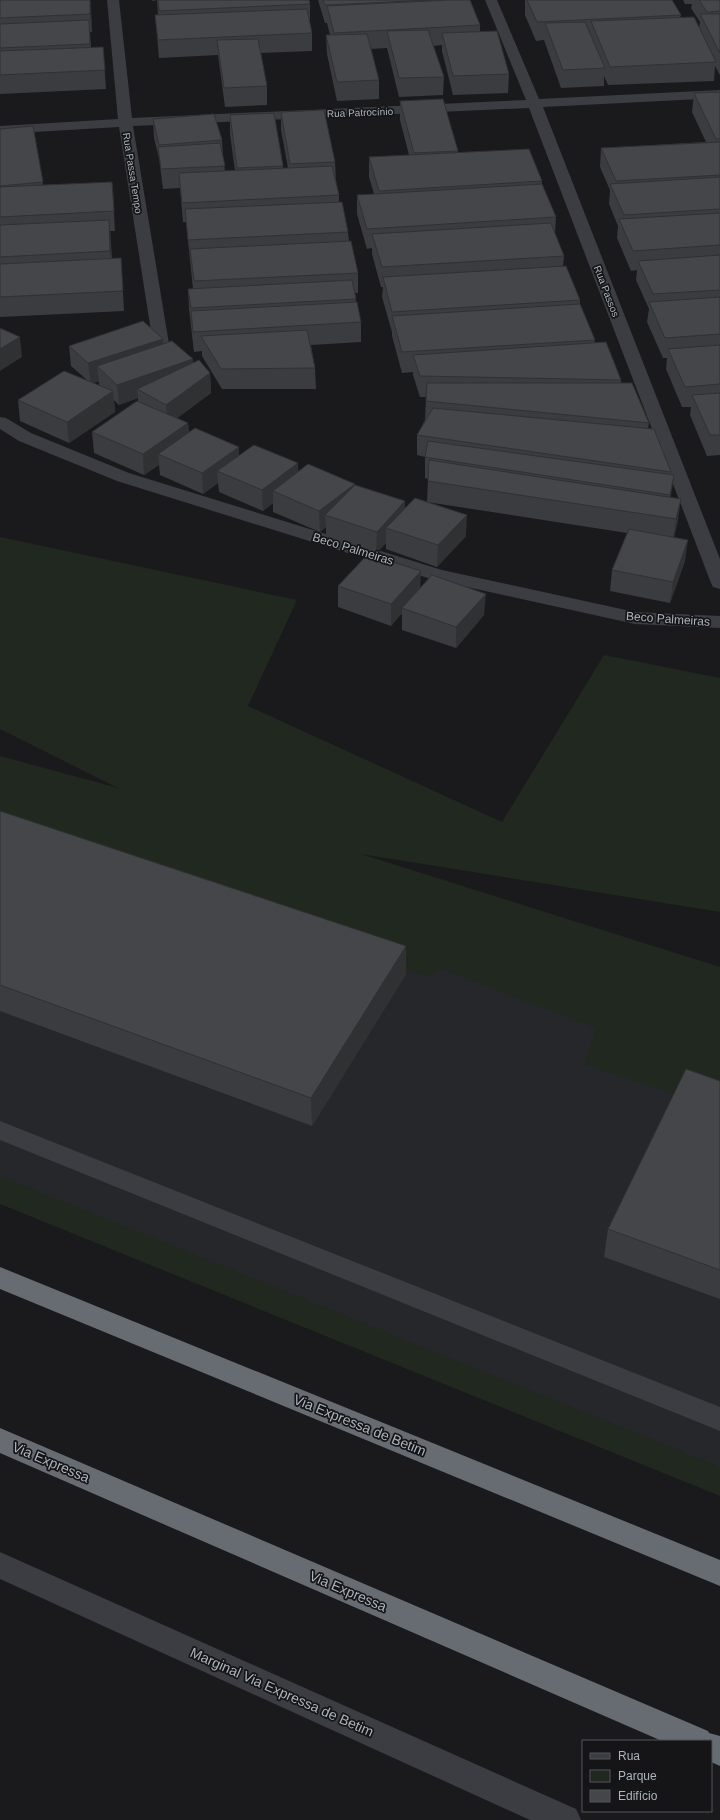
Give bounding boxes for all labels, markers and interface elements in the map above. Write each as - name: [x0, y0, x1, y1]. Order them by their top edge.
- street label: Rua Patrocínio: [327, 106, 394, 119]
- street label: Rua Passa Tempo: [121, 132, 144, 215]
- street label: Rua Passos: [592, 264, 621, 318]
- street label: Beco Palmeiras: [311, 530, 395, 568]
- street label: Beco Palmeiras: [626, 609, 710, 629]
- street label: Via Expressa de Betim: [291, 1391, 429, 1459]
- street label: Via Expressa: [10, 1439, 92, 1486]
- street label: Via Expressa: [307, 1568, 389, 1615]
- street label: Marginal Via Expressa de Betim: [188, 1644, 376, 1740]
- legend: [582, 1740, 712, 1812]
- text: Rua: [618, 1749, 640, 1763]
- text: Parque: [618, 1769, 657, 1783]
- text: Edifício: [618, 1789, 658, 1803]

